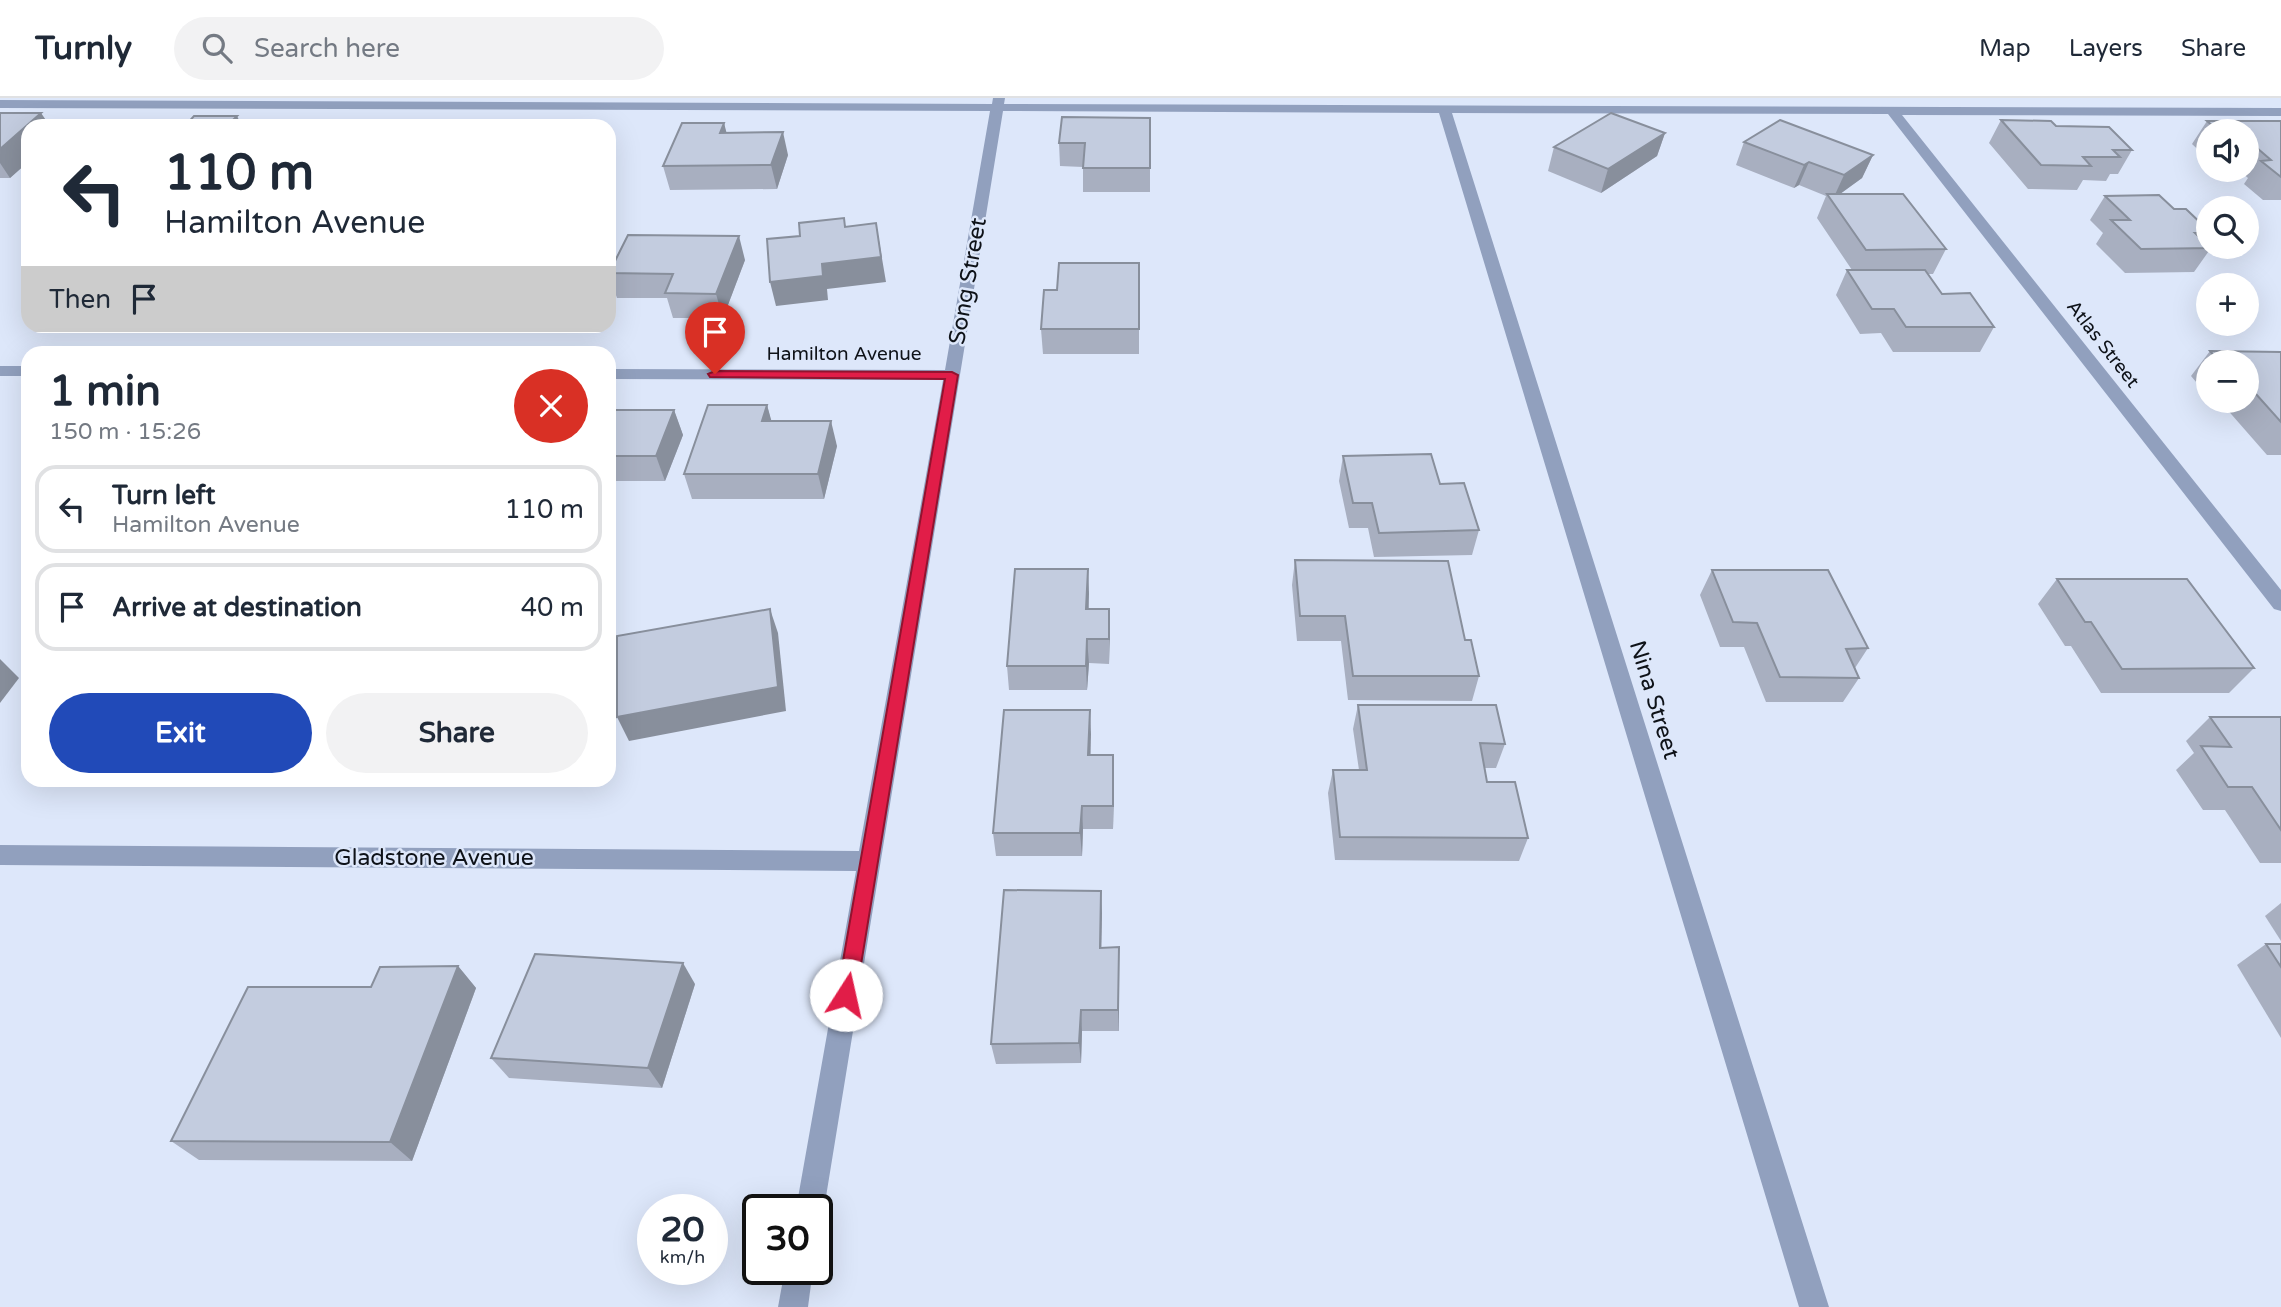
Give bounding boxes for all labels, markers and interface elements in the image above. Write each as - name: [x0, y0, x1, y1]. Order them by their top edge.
- search box: [174, 17, 664, 80]
- text: Turnly: [35, 29, 132, 68]
- icon: search: [198, 29, 236, 67]
- text: Search here: [254, 33, 400, 64]
- text: Map: [1979, 34, 2031, 63]
- text: Layers: [2069, 34, 2143, 63]
- text: Share: [2181, 34, 2246, 63]
- map controls: [2196, 119, 2259, 413]
- button: sound: [2196, 119, 2259, 182]
- text: 110 m: [164, 144, 314, 203]
- icon: left: [49, 147, 140, 238]
- button: search: [2196, 196, 2259, 259]
- text: Hamilton Avenue: [164, 204, 425, 242]
- street label: Song Street: [943, 215, 993, 347]
- button: +: [2196, 273, 2259, 336]
- icon: arrive: [125, 280, 163, 318]
- text: Then: [49, 284, 111, 315]
- street label: Atlas Street: [2062, 296, 2144, 392]
- pin: [685, 302, 745, 374]
- icon: arrive: [696, 313, 734, 351]
- street label: Hamilton Avenue: [766, 343, 922, 365]
- button: −: [2196, 350, 2259, 413]
- text: 1 min: [49, 366, 161, 417]
- button: close: [514, 369, 588, 443]
- text: 150 m · 15:26: [49, 418, 201, 446]
- text: Turn left: [112, 480, 215, 511]
- icon: left: [53, 490, 91, 528]
- text: 110 m: [504, 494, 584, 525]
- text: Hamilton Avenue: [112, 511, 300, 539]
- icon: arrive: [53, 588, 91, 626]
- text: Arrive at destination: [112, 592, 362, 623]
- text: 40 m: [521, 592, 584, 623]
- street label: Nina Street: [1623, 637, 1685, 763]
- button: Exit: [49, 693, 312, 773]
- button: Share: [326, 693, 588, 773]
- street label: Gladstone Avenue: [334, 844, 534, 872]
- position arrow: [809, 958, 883, 1032]
- speed limit sign: 30: [742, 1194, 833, 1285]
- text: 20: [661, 1209, 704, 1251]
- text: km/h: [660, 1246, 705, 1268]

